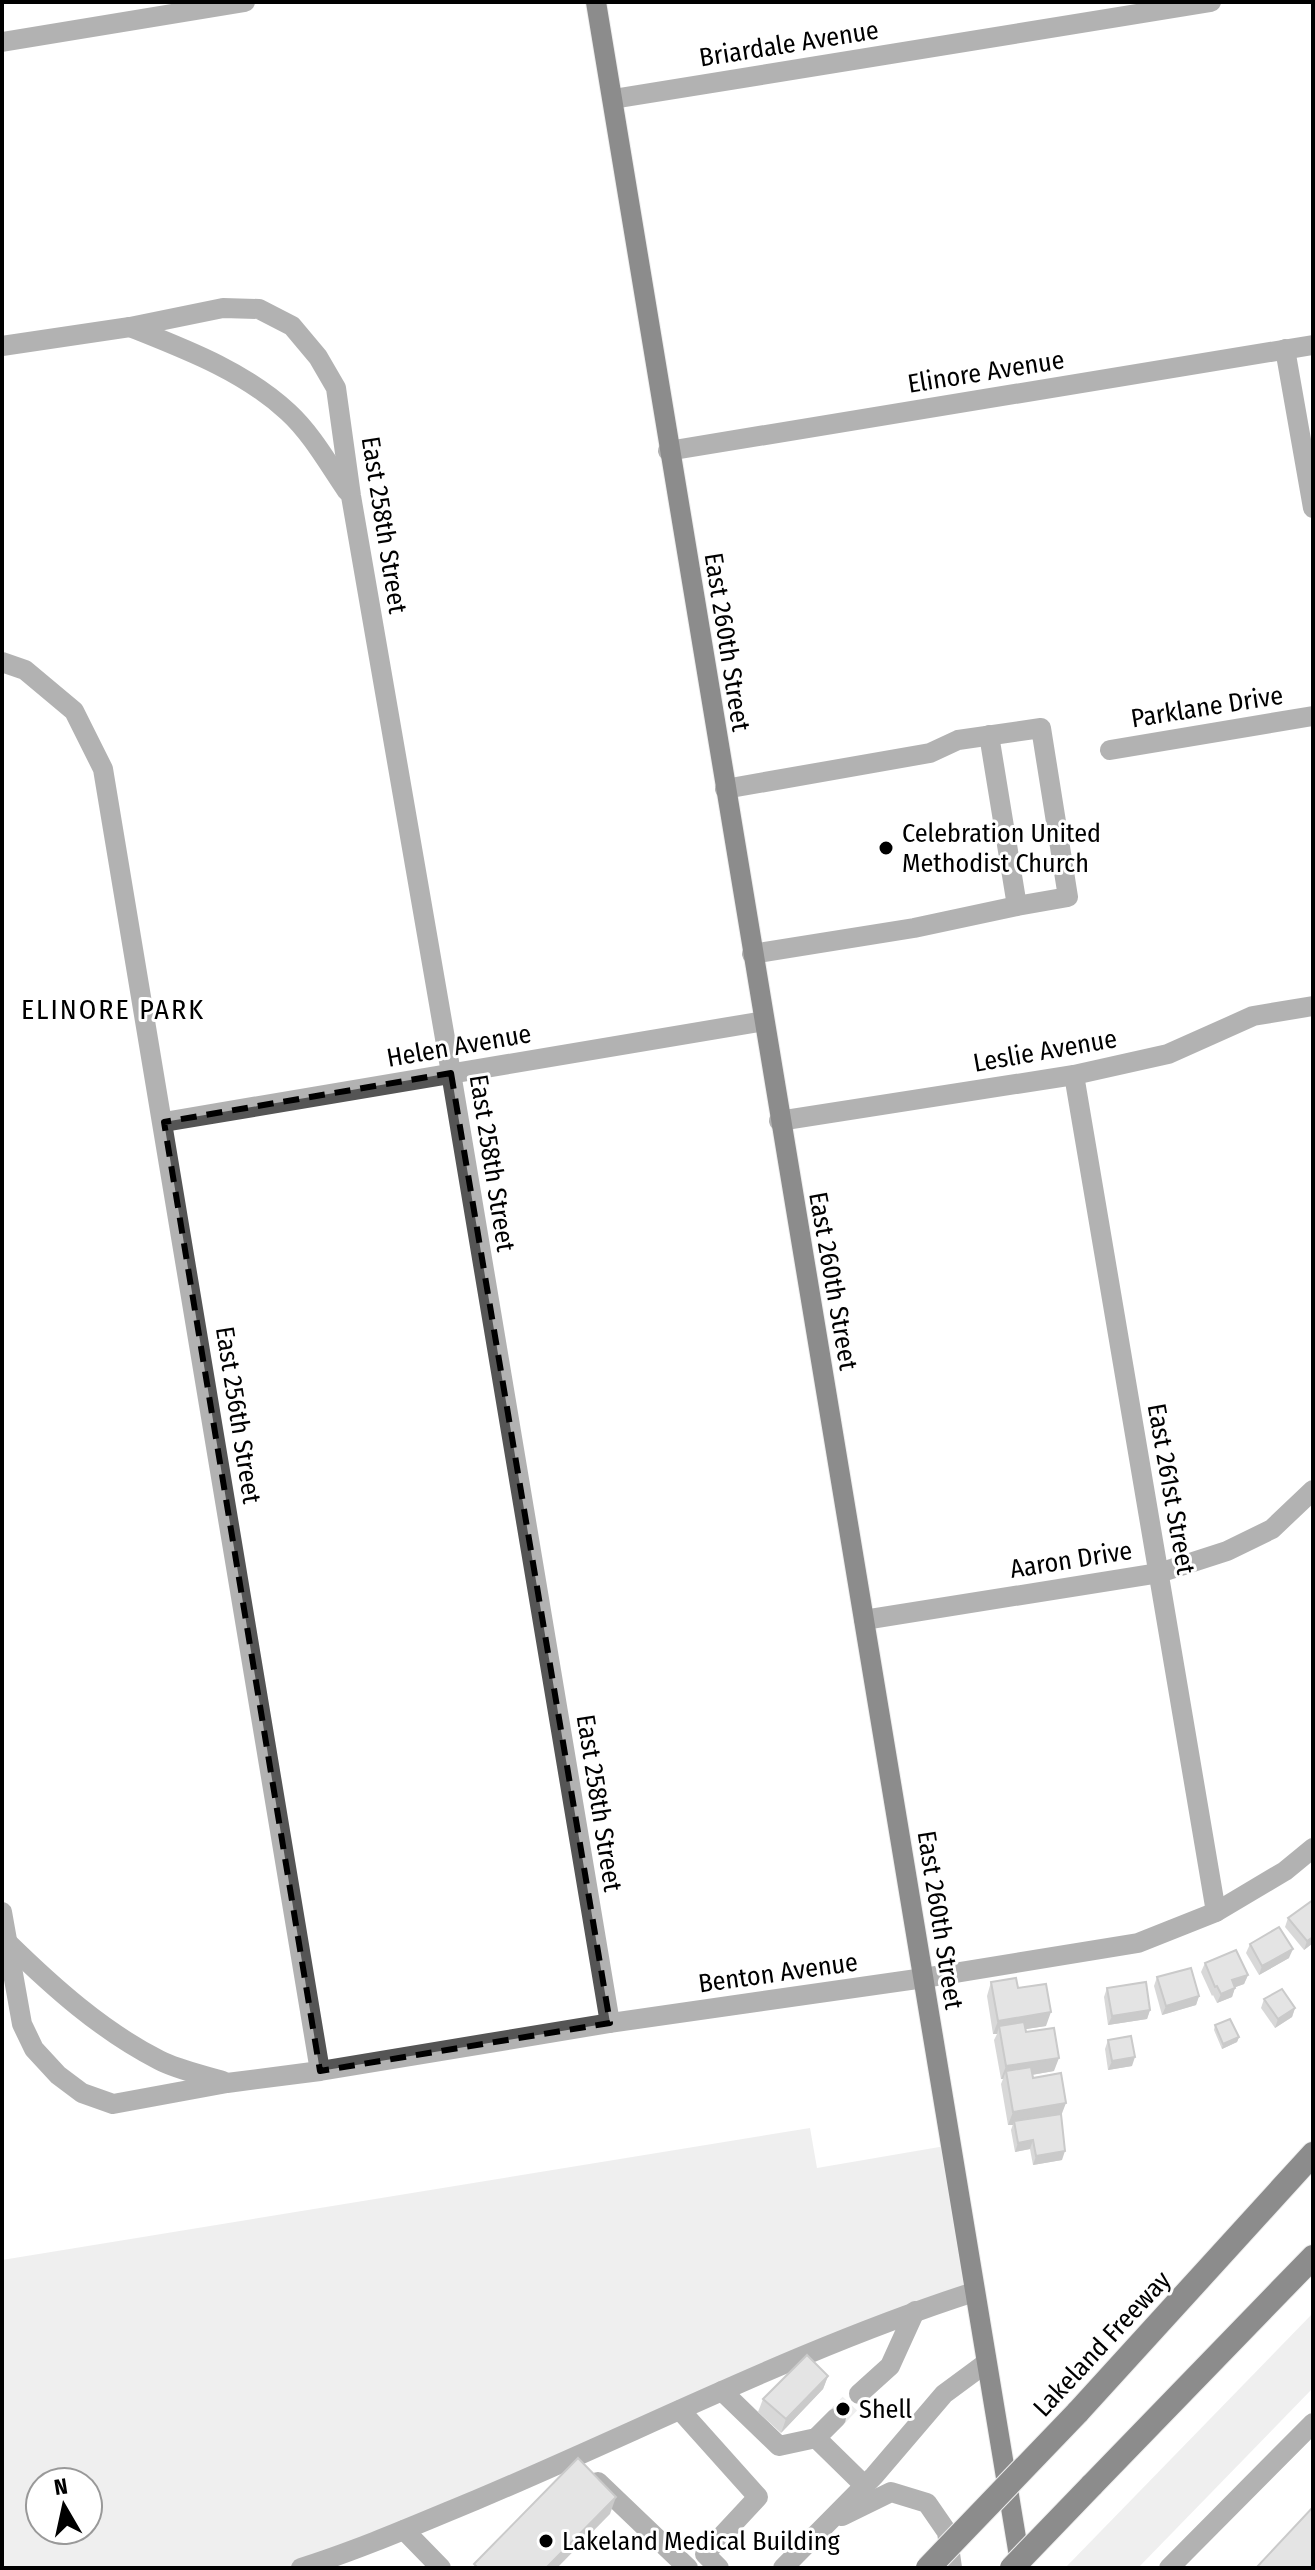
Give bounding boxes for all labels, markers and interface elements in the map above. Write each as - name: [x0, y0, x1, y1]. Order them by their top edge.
- street label: Briardale Avenue: [697, 15, 881, 73]
- street label: Elinore Avenue: [905, 344, 1067, 400]
- street label: East 258th Street: [355, 434, 413, 616]
- street label: East 260th Street: [698, 551, 756, 734]
- street label: Parklane Drive: [1129, 680, 1285, 734]
- place label: Celebration United Methodist Church: [902, 818, 1101, 879]
- marker: Celebration United Methodist Church: [877, 839, 895, 857]
- district label: ELINORE PARK: [21, 993, 205, 1026]
- street label: Helen Avenue: [384, 1018, 534, 1074]
- street label: Leslie Avenue: [971, 1023, 1119, 1079]
- street label: East 258th Street: [463, 1072, 521, 1254]
- street label: East 260th Street: [802, 1190, 864, 1373]
- street label: East 256th Street: [209, 1324, 267, 1506]
- street label: East 261st Street: [1141, 1401, 1201, 1577]
- street label: Aaron Drive: [1008, 1535, 1134, 1585]
- street label: East 258th Street: [570, 1712, 628, 1894]
- street label: East 260th Street: [911, 1829, 969, 2012]
- street label: Benton Avenue: [696, 1946, 860, 2000]
- street label: Lakeland Freeway: [1027, 2265, 1177, 2423]
- place label: Shell: [859, 2394, 912, 2425]
- marker: Shell: [834, 2400, 852, 2418]
- north arrow: [24, 2466, 104, 2546]
- text: N: [52, 2472, 70, 2501]
- place label: Lakeland Medical Building: [562, 2526, 840, 2557]
- marker: Lakeland Medical Building: [537, 2532, 555, 2550]

